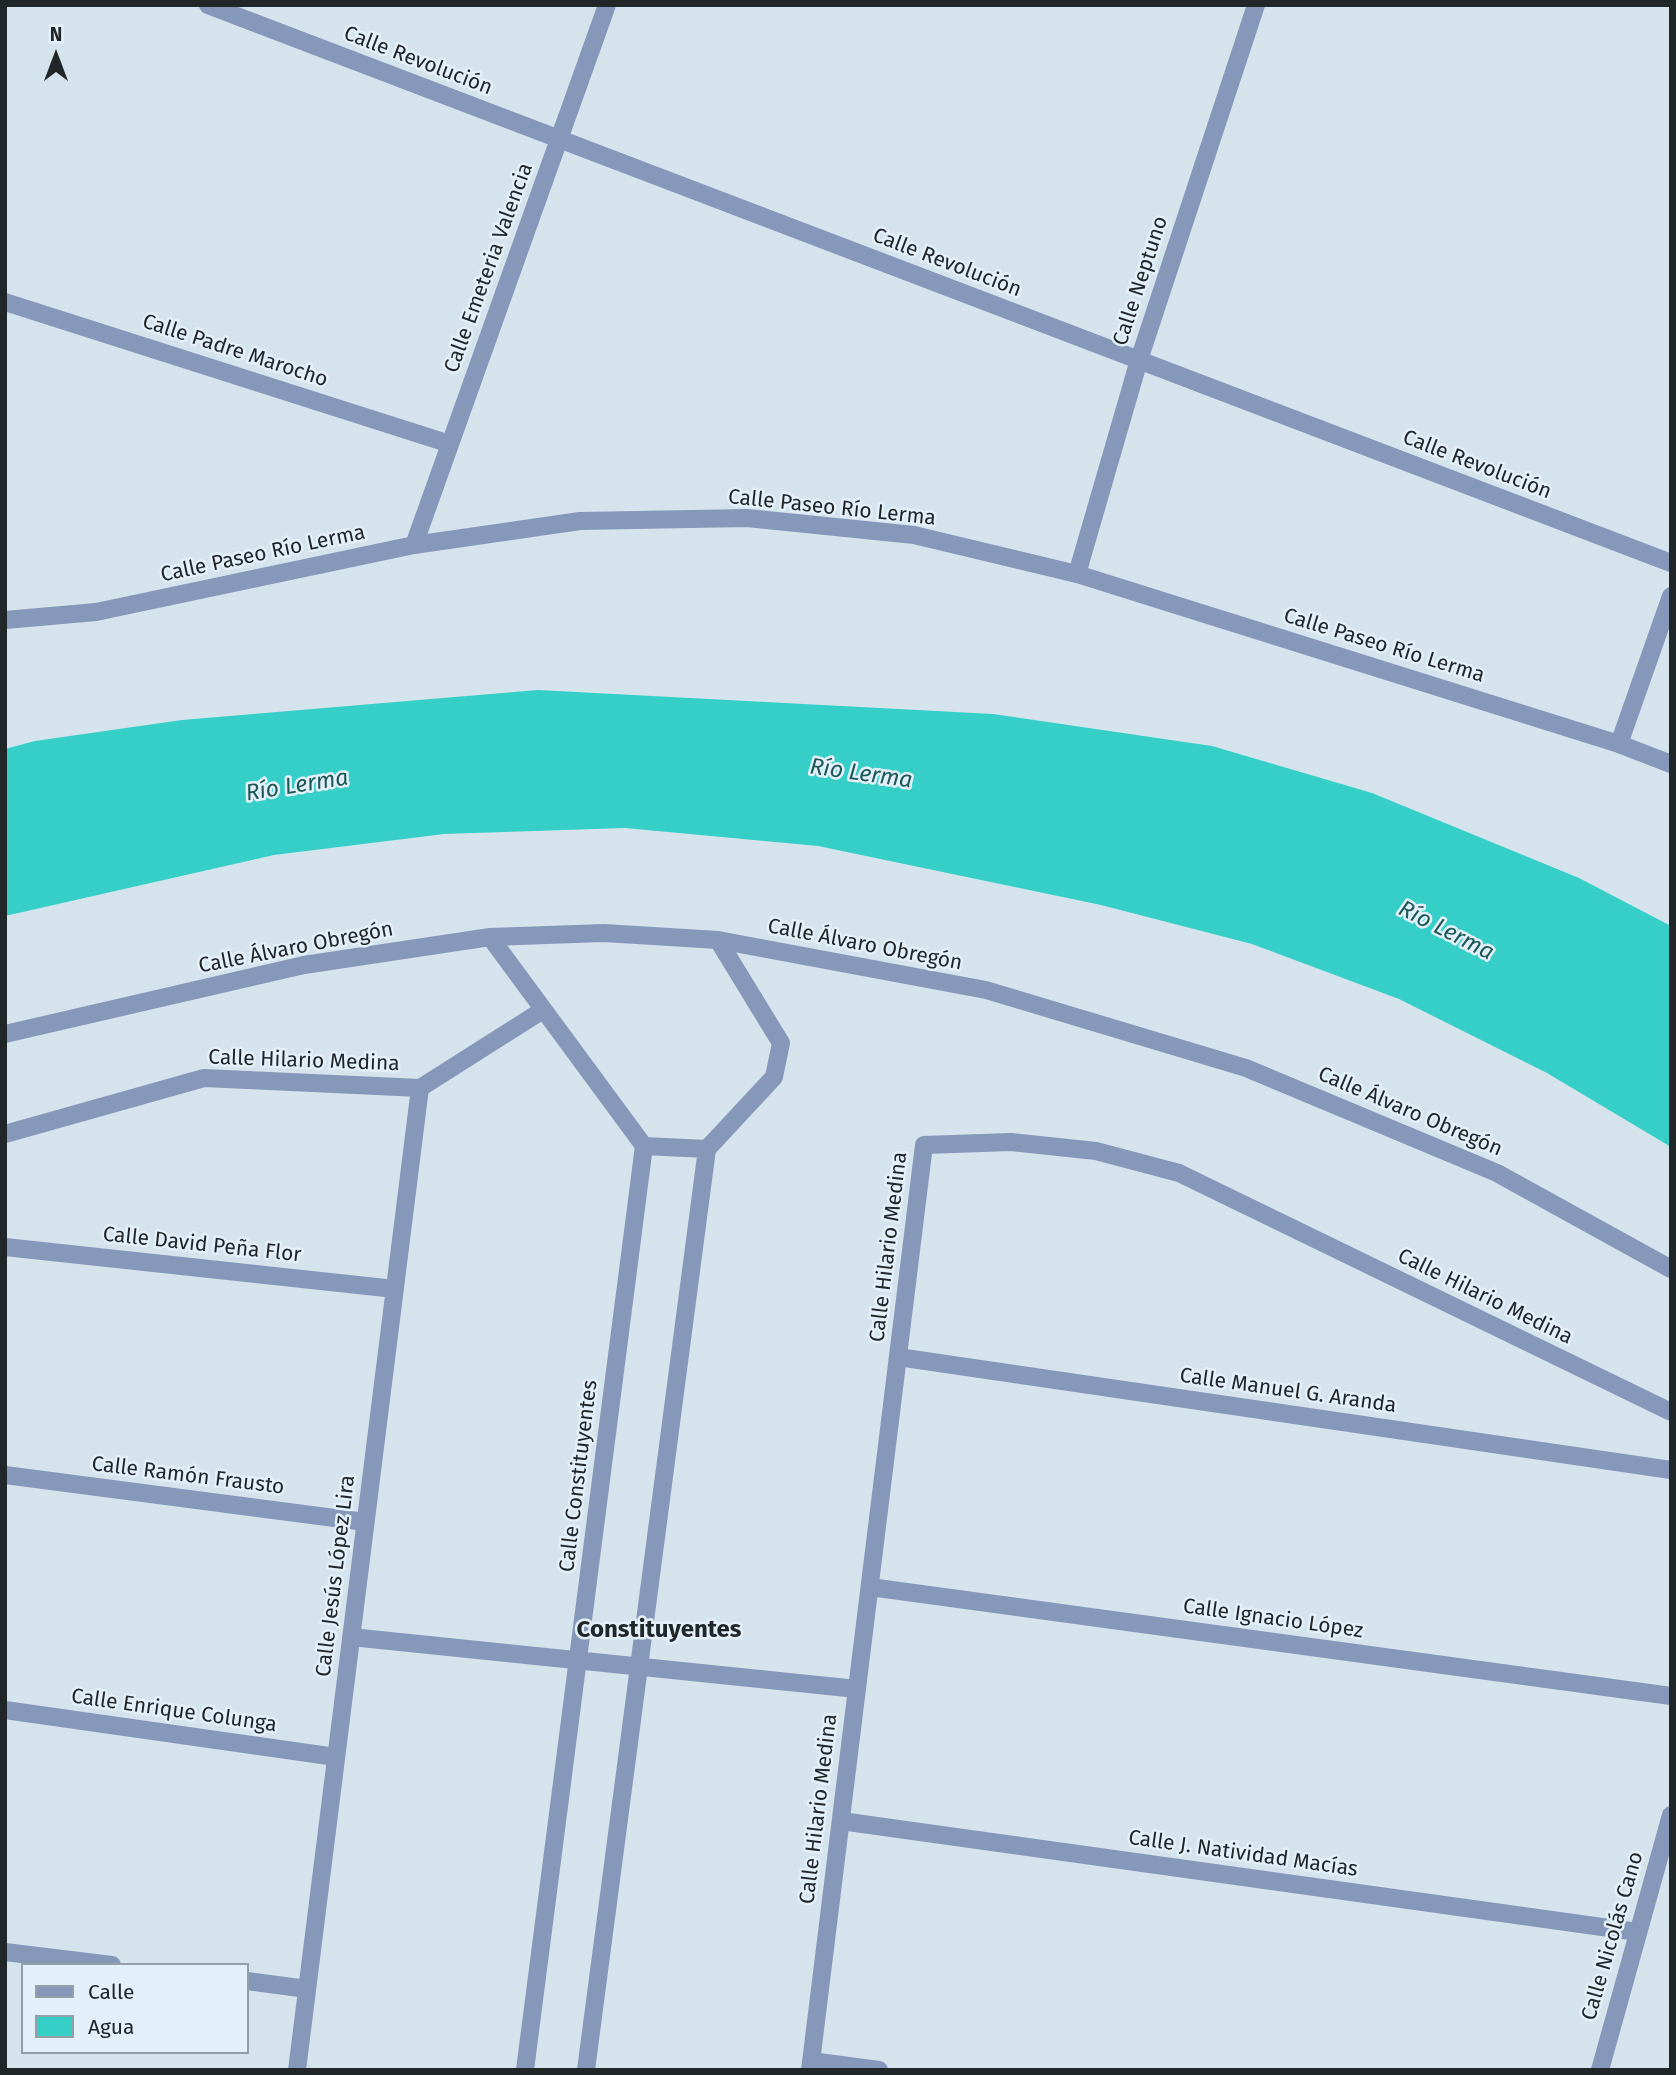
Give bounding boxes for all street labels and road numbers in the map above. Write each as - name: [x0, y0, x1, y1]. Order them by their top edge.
- street label: Calle Revolución: [340, 21, 496, 101]
- street label: Calle Emeteria Valencia: [439, 160, 539, 376]
- street label: Calle Neptuno: [1108, 213, 1174, 349]
- street label: Calle Revolución: [869, 223, 1025, 303]
- street label: Calle Padre Marocho: [139, 309, 331, 393]
- street label: Calle Revolución: [1399, 425, 1555, 505]
- street label: Calle Paseo Río Lerma: [727, 485, 937, 531]
- street label: Calle Paseo Río Lerma: [158, 520, 368, 588]
- street label: Calle Paseo Río Lerma: [1281, 603, 1487, 689]
- street label: Calle Álvaro Obregón: [766, 914, 964, 976]
- street label: Calle Álvaro Obregón: [197, 917, 395, 979]
- street label: Calle Hilario Medina: [208, 1045, 400, 1077]
- street label: Calle Álvaro Obregón: [1314, 1062, 1506, 1162]
- street label: Calle Hilario Medina: [865, 1150, 913, 1344]
- street label: Calle David Peña Flor: [101, 1222, 303, 1268]
- street label: Calle Hilario Medina: [1393, 1244, 1577, 1350]
- street label: Calle Manuel G. Aranda: [1178, 1363, 1398, 1419]
- street label: Calle Constituyentes: [555, 1378, 603, 1574]
- street label: Calle Ramón Frausto: [90, 1452, 286, 1500]
- street label: Calle Jesús López Lira: [311, 1474, 361, 1678]
- street label: Calle Ignacio López: [1181, 1594, 1365, 1644]
- street label: Calle Enrique Colunga: [70, 1684, 278, 1738]
- street label: Calle Hilario Medina: [795, 1712, 843, 1906]
- street label: Calle J. Natividad Macías: [1127, 1825, 1359, 1883]
- street label: Calle Nicolás Cano: [1577, 1849, 1649, 2023]

